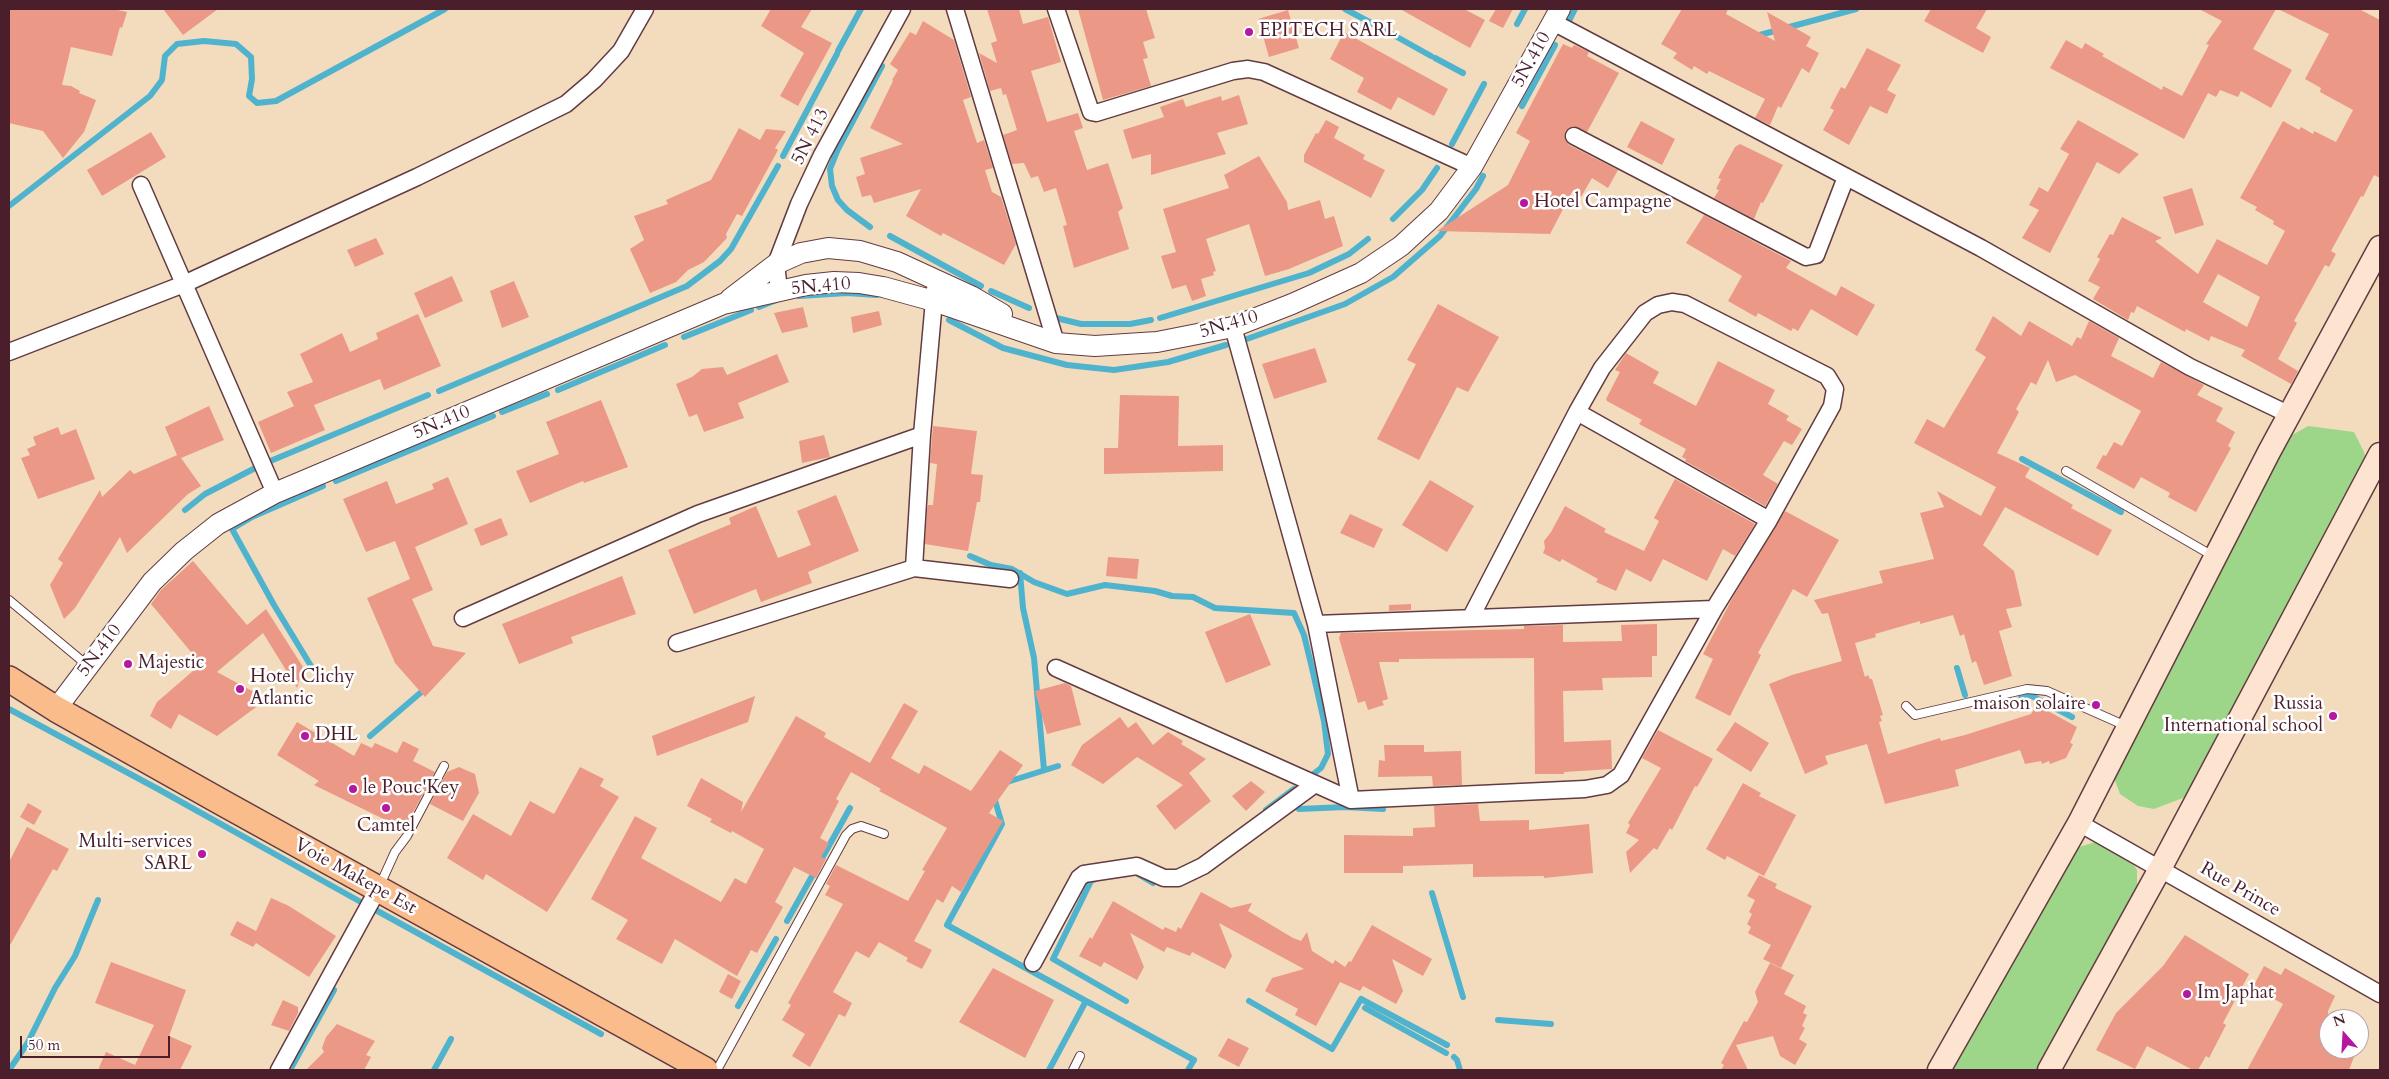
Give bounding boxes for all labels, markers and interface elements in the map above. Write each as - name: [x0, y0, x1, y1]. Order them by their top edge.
- place label: EPITECH SARL: [1259, 21, 1397, 43]
- marker: EPITECH SARL: [1243, 26, 1255, 38]
- street label: 5N.410: [1507, 28, 1557, 92]
- street label: 5N 413: [787, 105, 835, 169]
- place label: Hotel Campagne: [1534, 192, 1672, 214]
- marker: Hotel Campagne: [1518, 197, 1530, 209]
- street label: 5N.410: [790, 273, 852, 301]
- street label: 5N.410: [1197, 306, 1261, 344]
- street label: 5N.410: [410, 401, 474, 445]
- street label: 5N.410: [73, 620, 127, 682]
- place label: Majestic: [138, 653, 204, 675]
- marker: Majestic: [122, 658, 134, 670]
- place label: Hotel Clichy Atlantic: [250, 667, 355, 711]
- marker: Hotel Clichy Atlantic: [234, 683, 246, 695]
- place label: maison solaire: [1973, 694, 2086, 716]
- place label: Russia International school: [2164, 694, 2323, 738]
- marker: maison solaire: [2090, 699, 2102, 711]
- marker: Russia International school: [2327, 710, 2339, 722]
- place label: DHL: [315, 725, 358, 747]
- marker: DHL: [299, 730, 311, 742]
- place label: le Pouc'Key: [363, 778, 459, 800]
- marker: le Pouc'Key: [347, 783, 359, 795]
- marker: Camtel: [380, 802, 392, 814]
- place label: Camtel: [357, 816, 415, 838]
- place label: Multi-services SARL: [79, 832, 192, 876]
- street label: Voie Makepe Est: [290, 834, 420, 920]
- marker: Multi-services SARL: [196, 848, 208, 860]
- street label: Rue Prince: [2196, 858, 2284, 922]
- place label: Im Japhat: [2197, 983, 2274, 1005]
- marker: Im Japhat: [2181, 988, 2193, 1000]
- north arrow: [2319, 1009, 2369, 1059]
- text: N: [2330, 1009, 2348, 1031]
- scale bar: [22, 1026, 172, 1058]
- text: 50 m: [28, 1035, 60, 1055]

